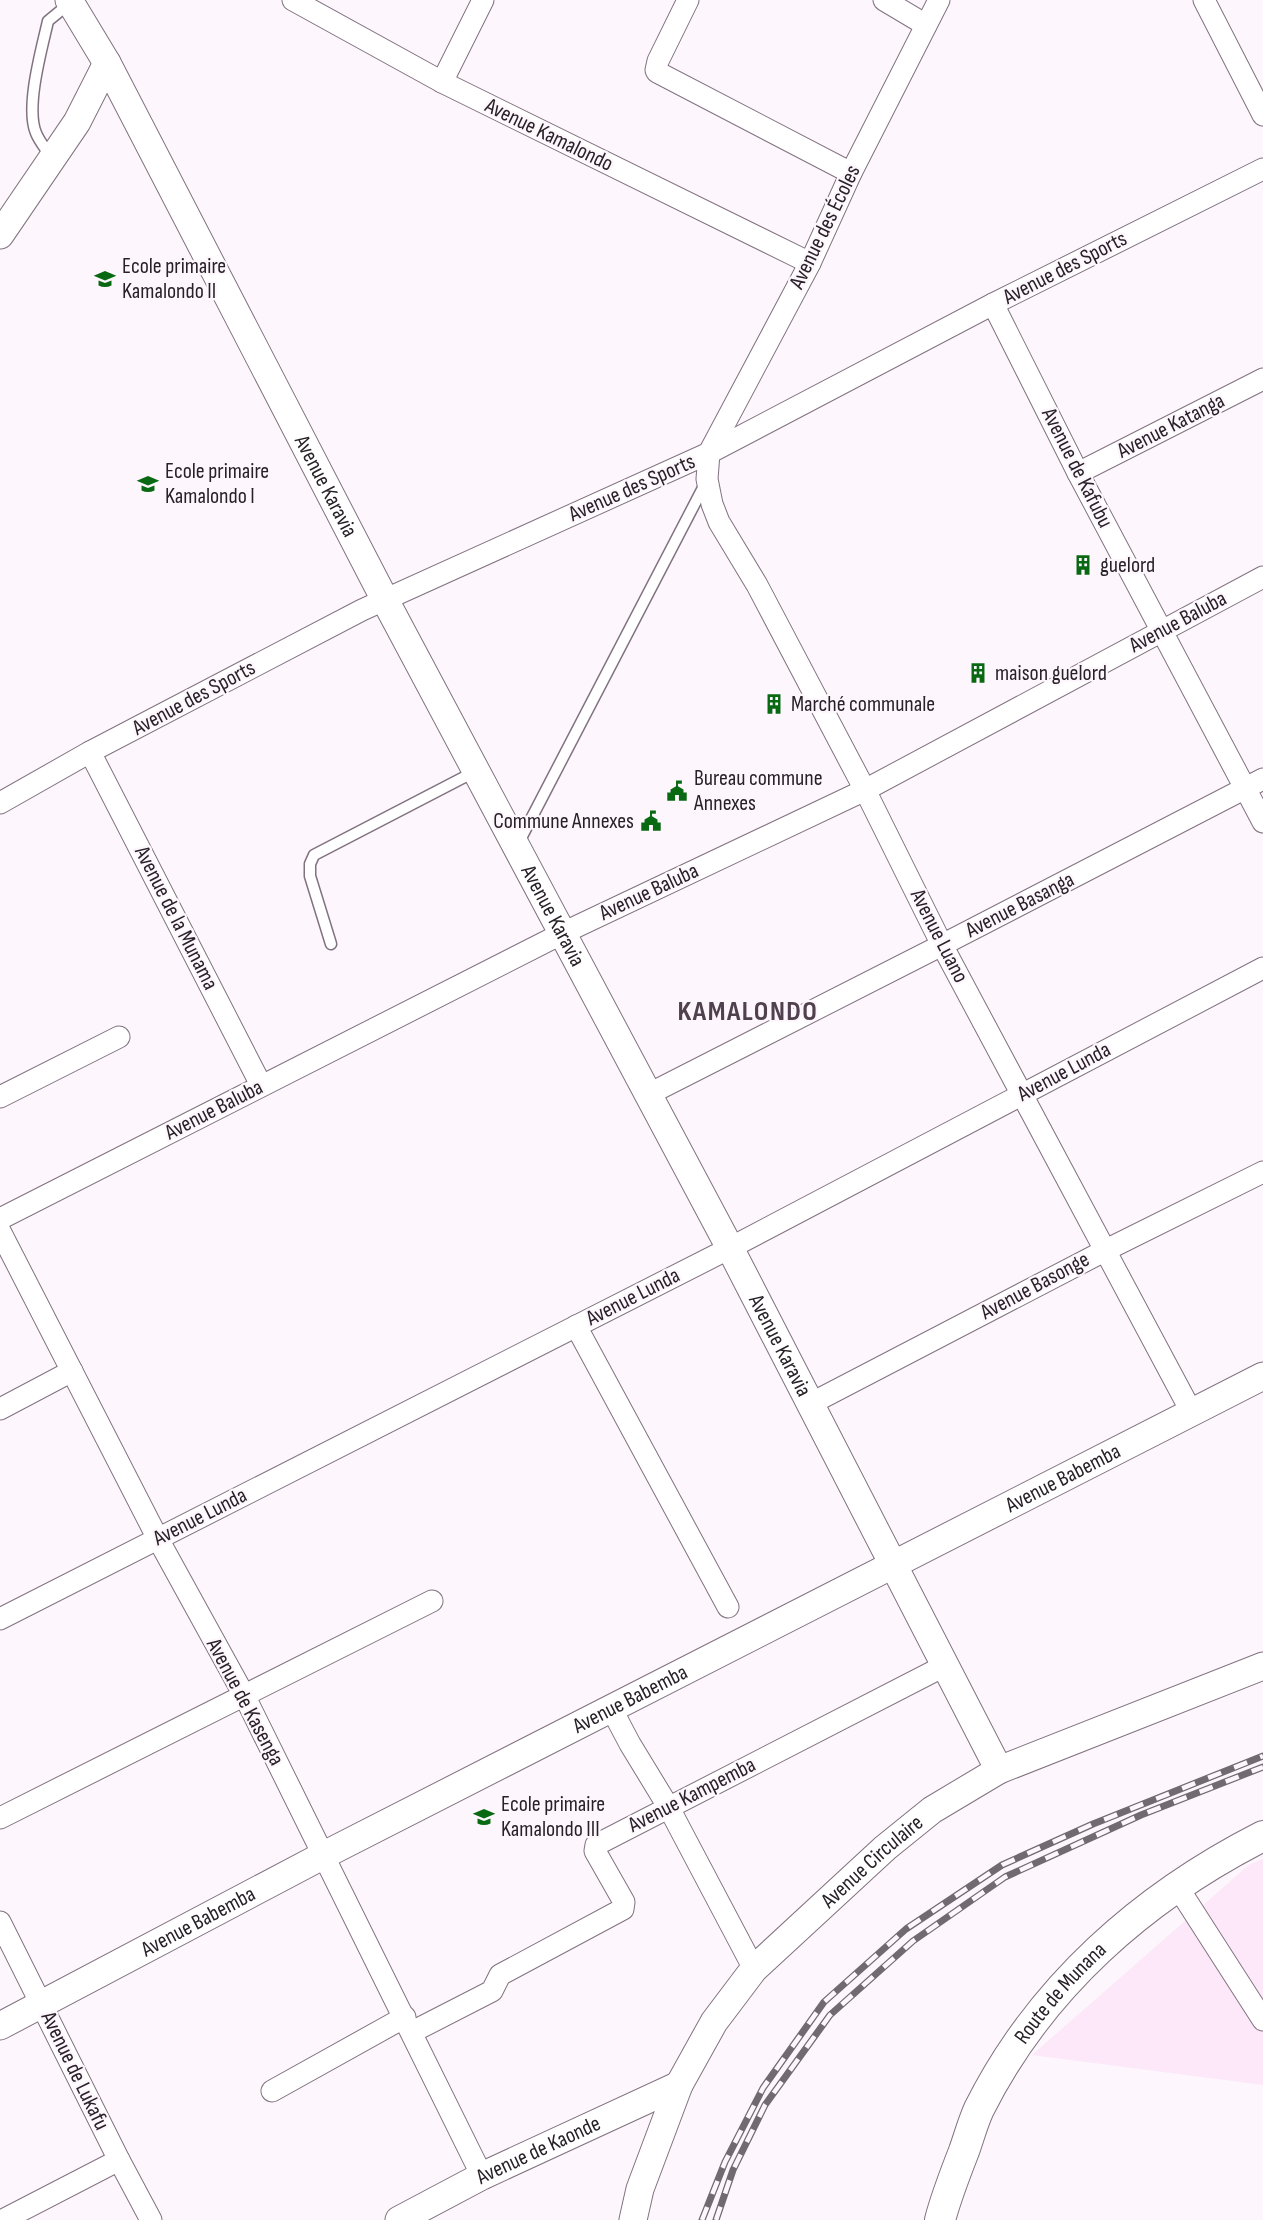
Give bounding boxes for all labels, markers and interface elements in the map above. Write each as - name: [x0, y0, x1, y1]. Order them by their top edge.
- street label: Avenue Kamalondo: [480, 92, 617, 178]
- street label: Avenue des Écoles: [783, 161, 867, 294]
- street label: Avenue des Sports: [998, 225, 1132, 311]
- place label: Ecole primaire Kamalondo II: [122, 253, 226, 305]
- school or university icon: Ecole primaire Kamalondo II: [93, 267, 117, 291]
- street label: Avenue Katanga: [1112, 387, 1229, 465]
- street label: Avenue de Kafubu: [1035, 403, 1119, 532]
- street label: Avenue Karavia: [288, 430, 364, 542]
- street label: Avenue des Sports: [564, 448, 699, 528]
- place label: Ecole primaire Kamalondo I: [165, 458, 269, 510]
- school or university icon: Ecole primaire Kamalondo I: [136, 472, 160, 496]
- place label: guelord: [1100, 552, 1155, 579]
- building icon: guelord: [1071, 553, 1095, 577]
- street label: Avenue Baluba: [1124, 585, 1231, 659]
- street label: Avenue des Sports: [127, 654, 260, 742]
- place label: maison guelord: [995, 660, 1107, 687]
- building icon: maison guelord: [966, 661, 990, 685]
- place label: Marché communale: [791, 691, 935, 718]
- building icon: Marché communale: [762, 692, 786, 716]
- place label: Bureau commune Annexes: [693, 765, 823, 817]
- public building icon: Bureau commune Annexes: [665, 779, 689, 803]
- place label: Commune Annexes: [493, 808, 634, 835]
- public building icon: Commune Annexes: [639, 809, 663, 833]
- street label: Avenue de la Munama: [128, 841, 224, 994]
- street label: Avenue Baluba: [594, 857, 703, 927]
- street label: Avenue Karavia: [515, 860, 591, 971]
- street label: Avenue Basanga: [960, 866, 1079, 944]
- street label: Avenue Luano: [903, 884, 974, 987]
- district label: KAMALONDO: [678, 995, 818, 1028]
- street label: Avenue Lunda: [1012, 1036, 1115, 1108]
- street label: Avenue Baluba: [160, 1074, 268, 1147]
- street label: Avenue Basonge: [975, 1246, 1094, 1326]
- street label: Avenue Lunda: [581, 1262, 684, 1333]
- street label: Avenue Karavia: [742, 1289, 818, 1401]
- street label: Avenue Babemba: [1000, 1437, 1125, 1519]
- street label: Avenue Lunda: [148, 1482, 251, 1553]
- street label: Avenue de Kasenga: [200, 1633, 290, 1770]
- street label: Avenue Babemba: [567, 1658, 692, 1740]
- street label: Avenue Kampemba: [623, 1751, 760, 1839]
- place label: Ecole primaire Kamalondo III: [501, 1791, 605, 1843]
- school or university icon: Ecole primaire Kamalondo III: [472, 1805, 496, 1829]
- street label: Avenue Circulaire: [815, 1809, 929, 1915]
- street label: Avenue Babemba: [135, 1880, 260, 1963]
- street label: Route de Munana: [1008, 1936, 1112, 2049]
- street label: Avenue de Lukafu: [34, 2006, 115, 2135]
- street label: Avenue de Kaonde: [471, 2110, 605, 2191]

